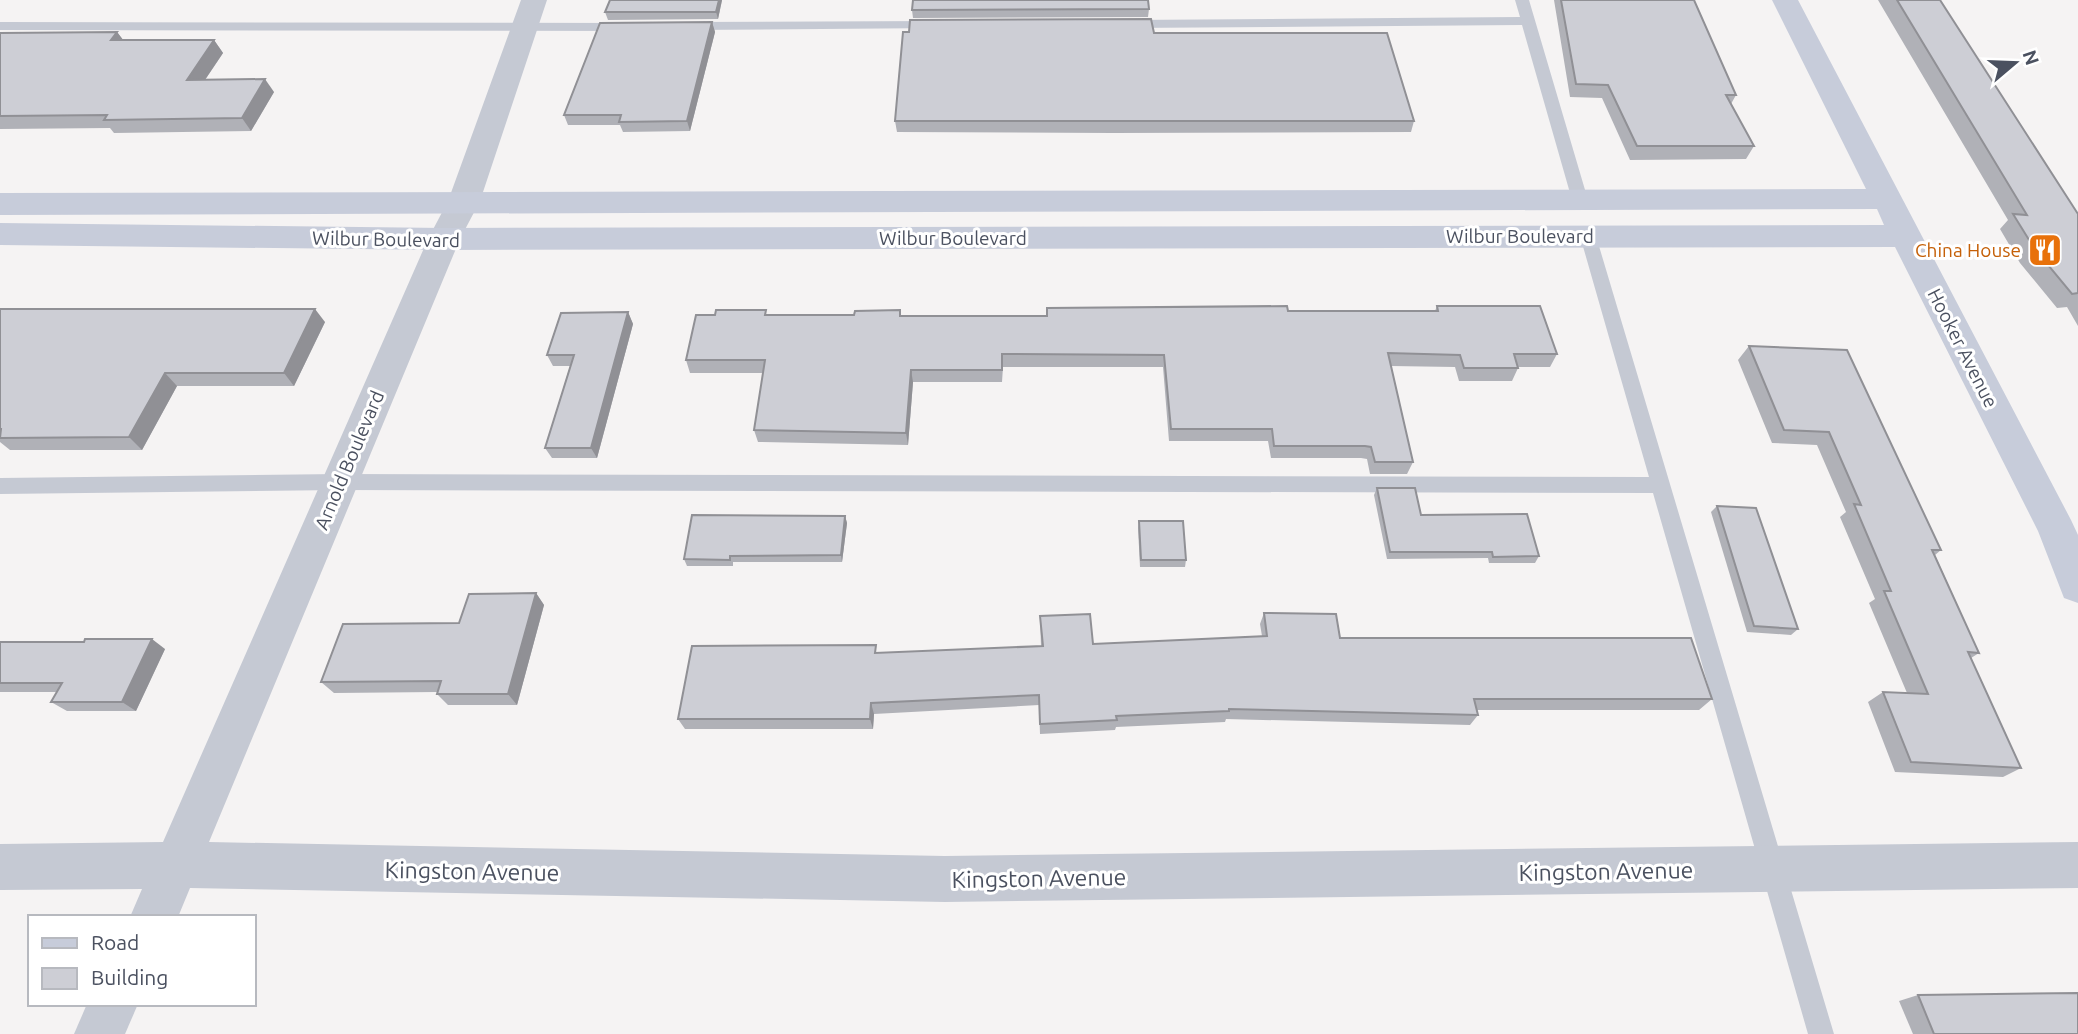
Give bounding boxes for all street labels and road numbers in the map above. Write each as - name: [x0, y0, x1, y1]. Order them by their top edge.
- street label: Wilbur Boulevard: [1446, 225, 1594, 247]
- street label: Wilbur Boulevard: [312, 227, 460, 251]
- street label: Wilbur Boulevard: [879, 227, 1027, 249]
- street label: Hooker Avenue: [1924, 285, 2002, 411]
- street label: Arnold Boulevard: [310, 387, 388, 533]
- street label: Kingston Avenue: [384, 857, 560, 885]
- street label: Kingston Avenue: [1518, 857, 1694, 885]
- street label: Kingston Avenue: [951, 864, 1127, 892]

